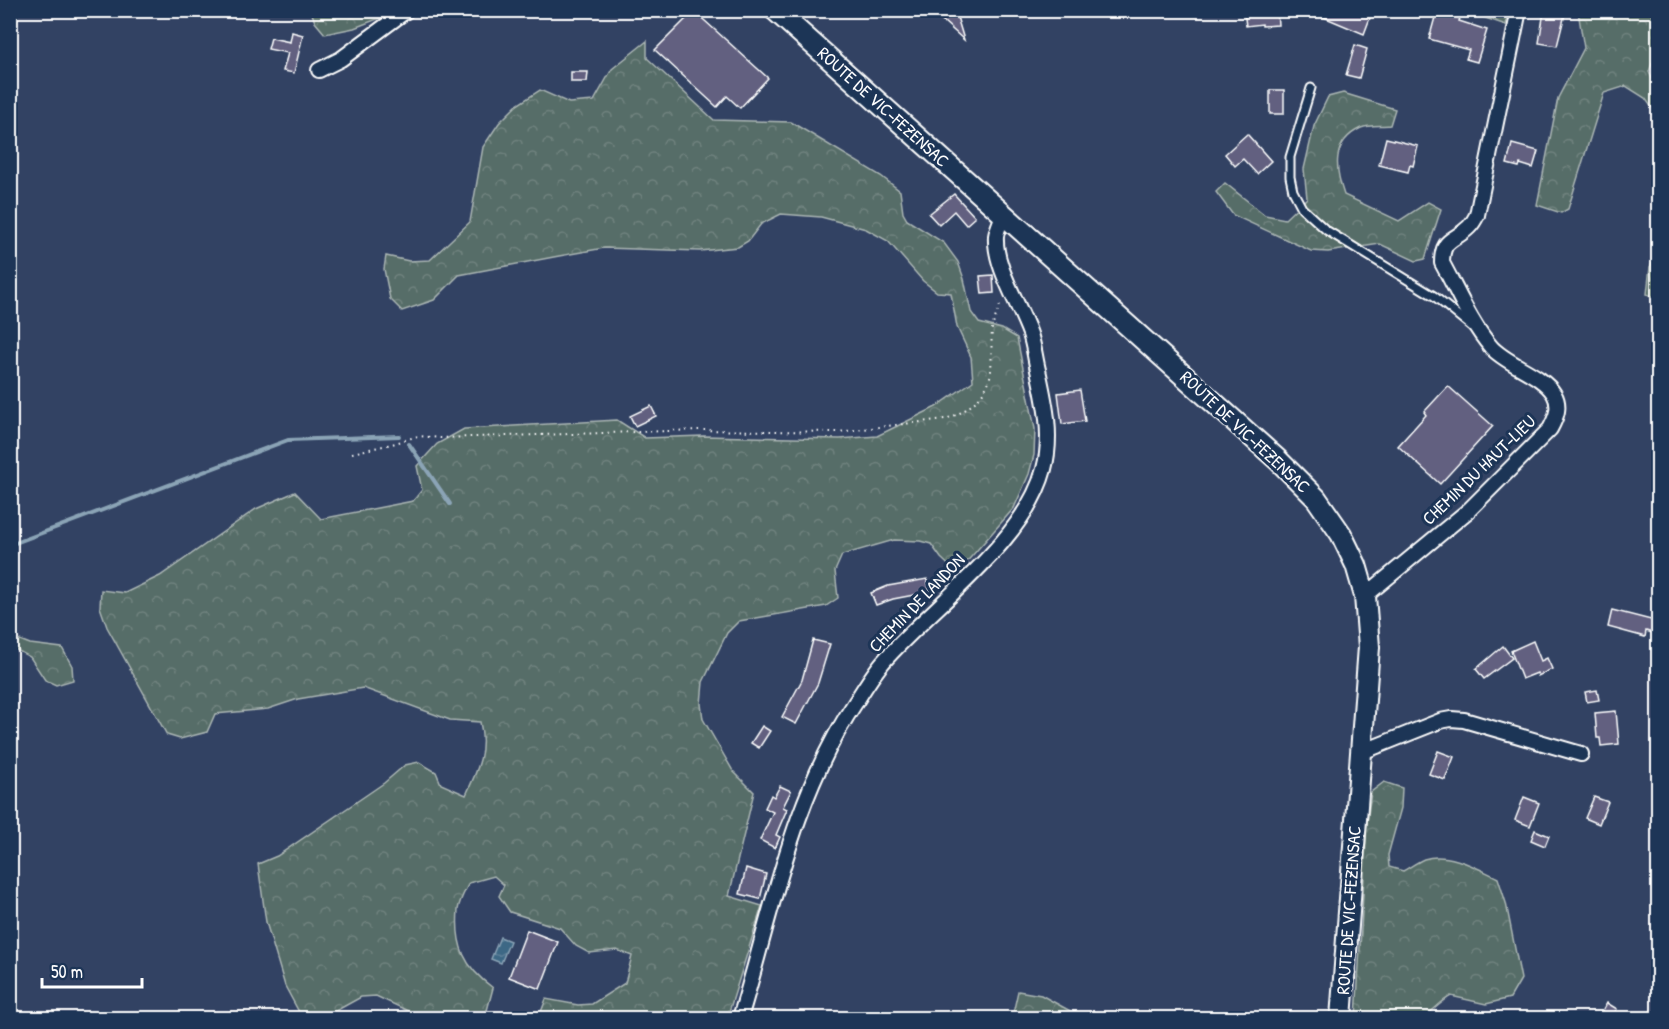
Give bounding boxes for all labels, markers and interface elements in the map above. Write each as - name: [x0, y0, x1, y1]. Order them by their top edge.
- street label: ROUTE DE VIC-FEZENSAC: [812, 41, 955, 173]
- street label: ROUTE DE VIC-FEZENSAC: [1175, 365, 1316, 498]
- street label: CHEMIN DU HAUT-LIEU: [1416, 409, 1541, 530]
- street label: CHEMIN DE LANDON: [863, 548, 970, 658]
- street label: ROUTE DE VIC-FEZENSAC: [1330, 825, 1367, 995]
- scale bar: [42, 951, 142, 989]
- text: 50 m: [51, 959, 83, 984]

